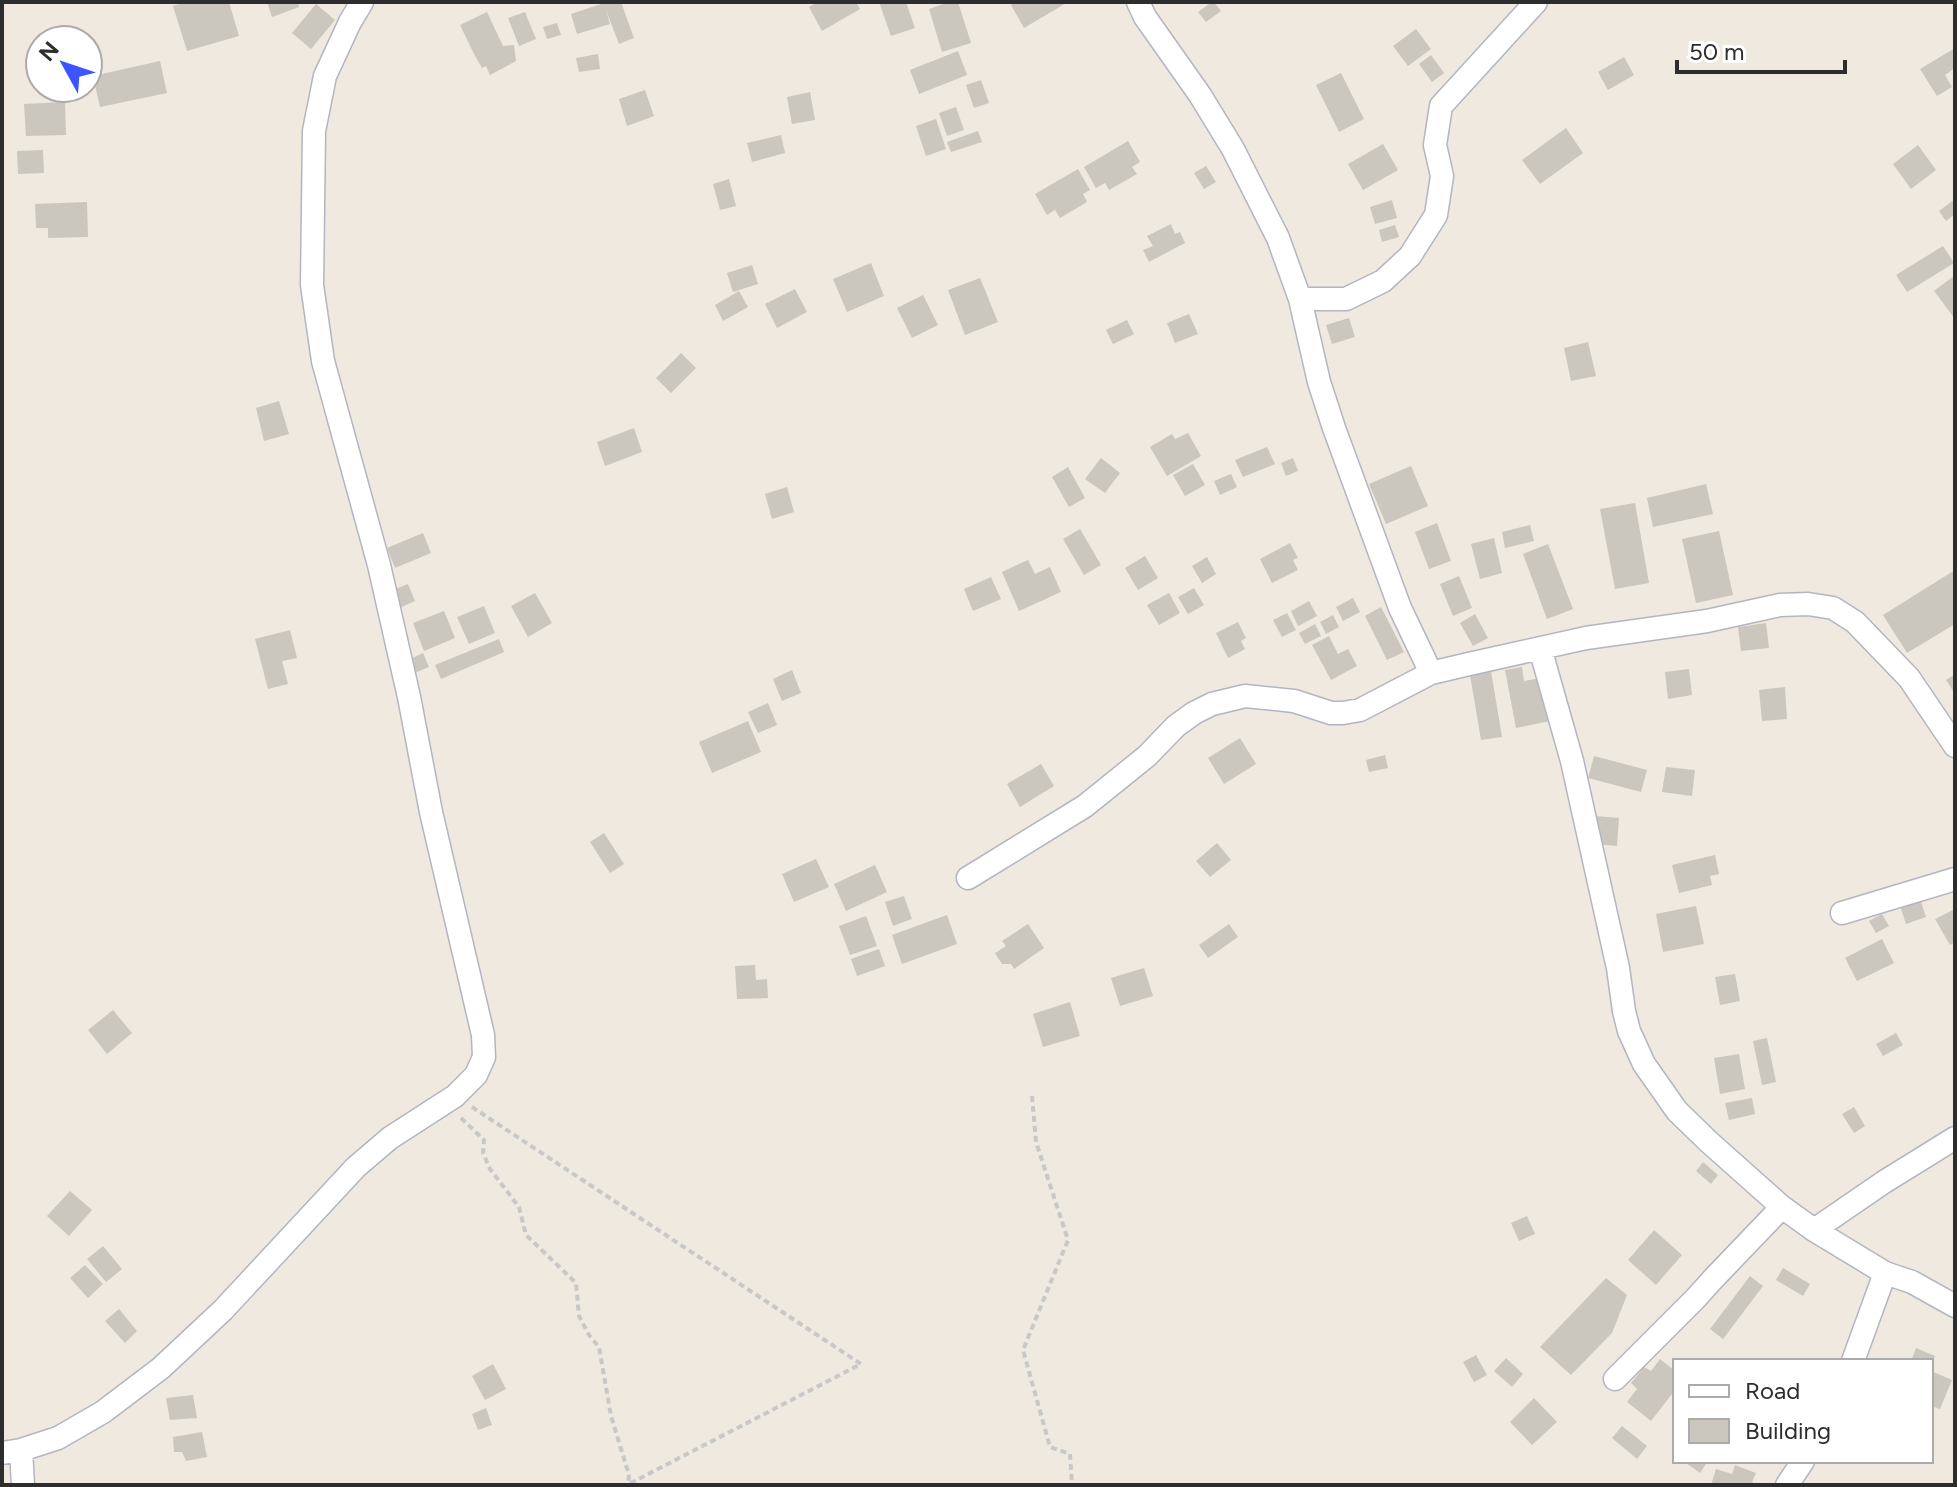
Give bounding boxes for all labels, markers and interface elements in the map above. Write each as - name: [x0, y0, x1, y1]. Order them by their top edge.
- north arrow: [24, 24, 104, 104]
- scale bar: [1677, 24, 1845, 74]
- text: N: [33, 36, 65, 67]
- text: 50 m: [1689, 37, 1745, 66]
- legend: [1673, 1359, 1933, 1463]
- text: Road: [1745, 1376, 1800, 1405]
- text: Building: [1745, 1416, 1831, 1445]

